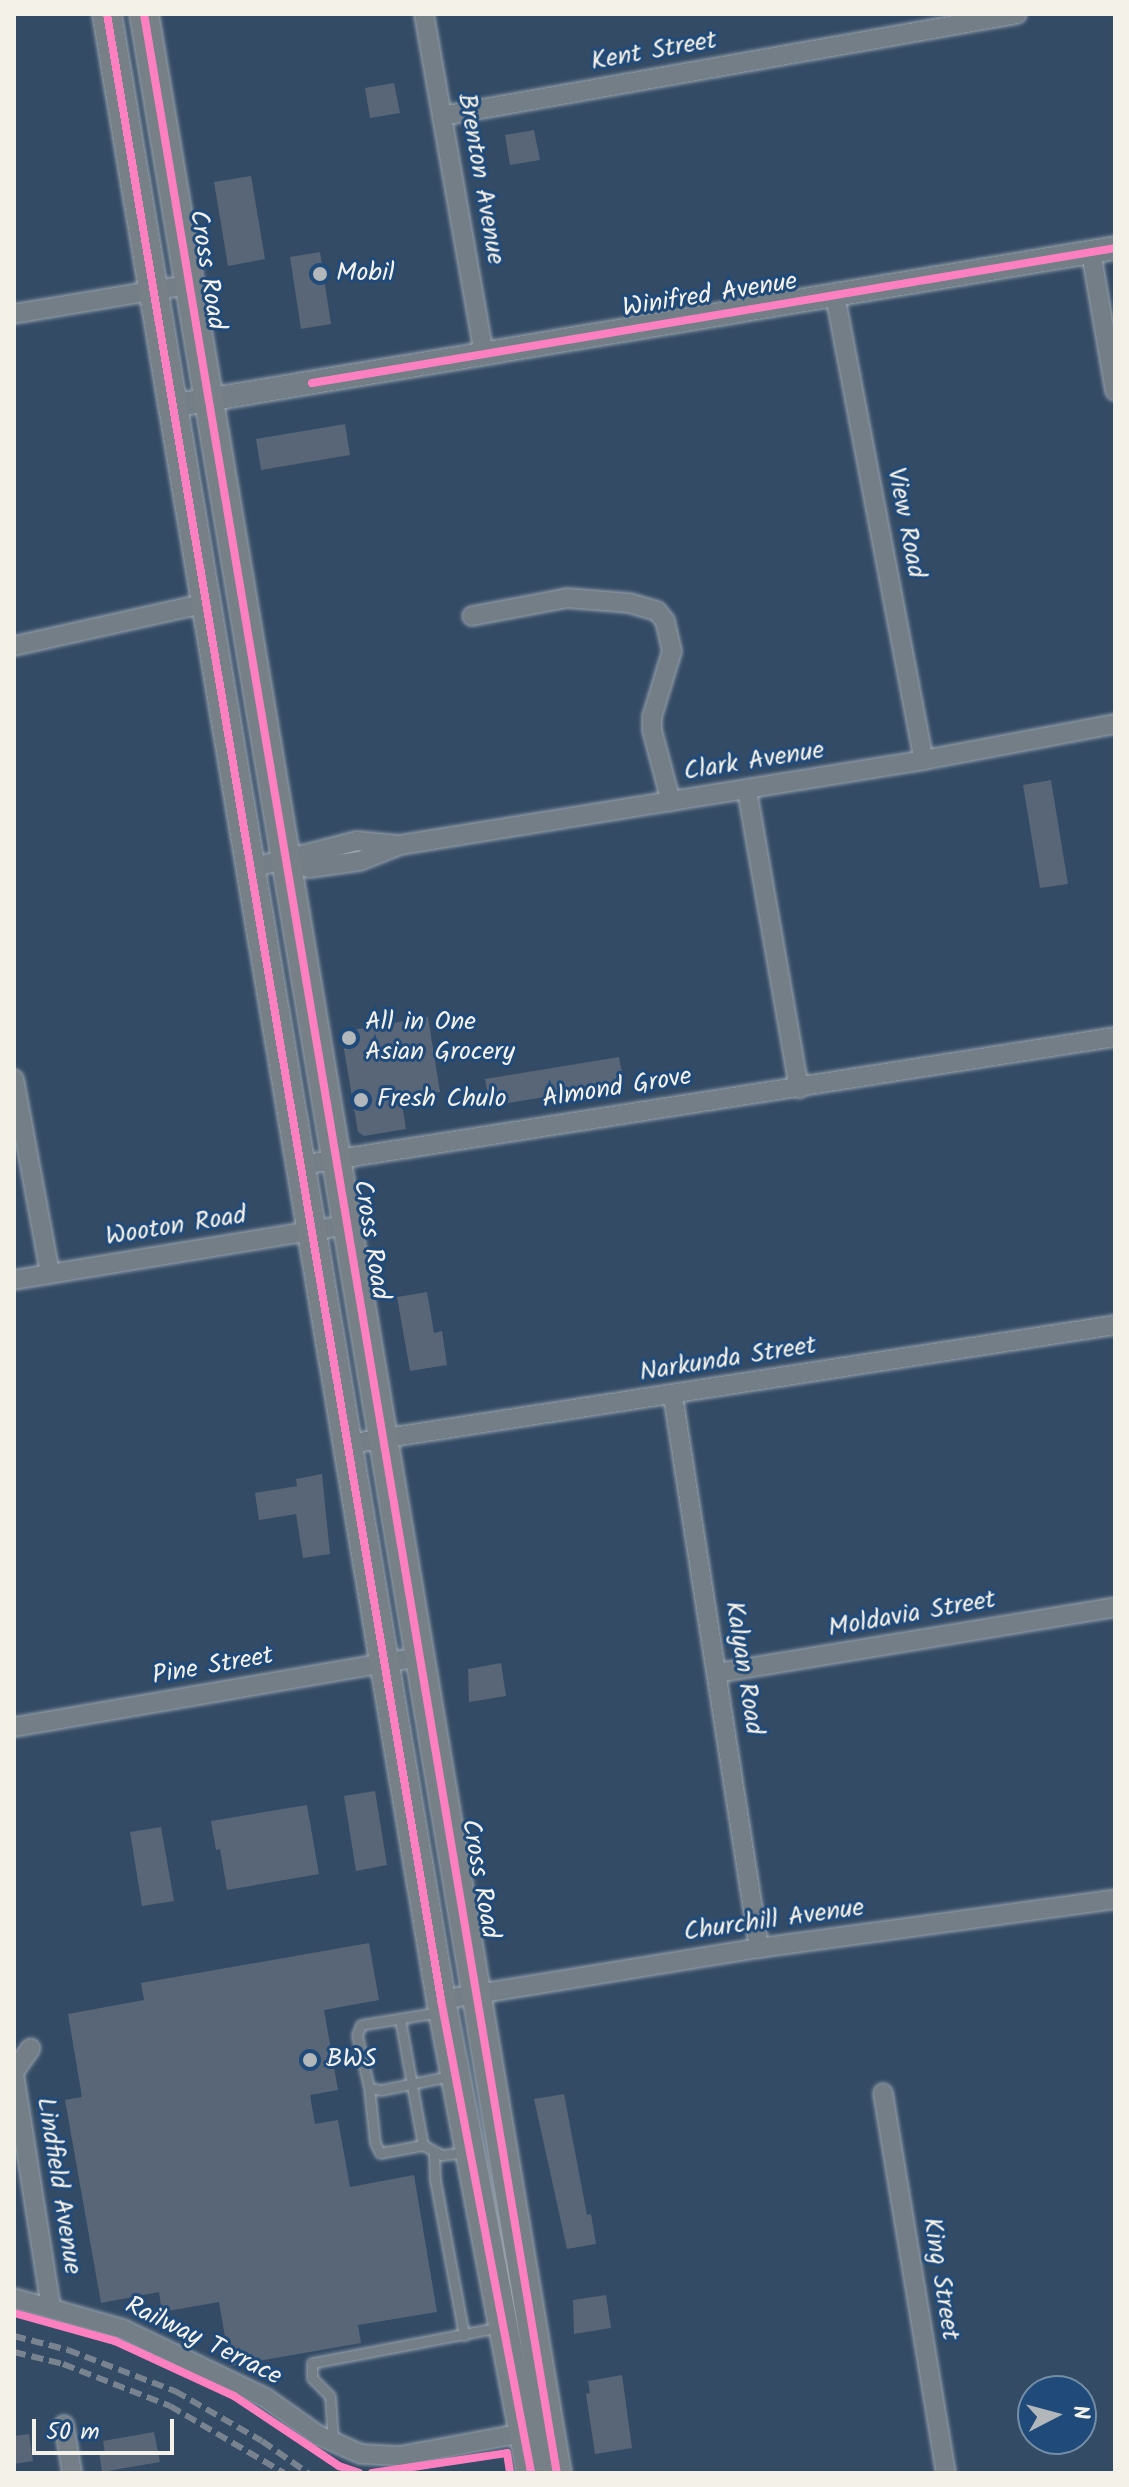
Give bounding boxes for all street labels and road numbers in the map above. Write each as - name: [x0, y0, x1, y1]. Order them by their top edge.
- street label: Kent Street: [589, 26, 719, 78]
- street label: Brenton Avenue: [450, 91, 510, 267]
- street label: Cross Road: [181, 208, 231, 332]
- street label: Winifred Avenue: [620, 267, 800, 325]
- street label: View Road: [879, 465, 931, 581]
- street label: Clark Avenue: [681, 735, 827, 789]
- street label: Almond Grove: [540, 1062, 694, 1116]
- street label: Cross Road: [345, 1178, 395, 1302]
- street label: Wooton Road: [103, 1200, 249, 1254]
- street label: Narkunda Street: [637, 1331, 819, 1389]
- street label: Moldavia Street: [826, 1585, 998, 1645]
- street label: Kalyan Road: [717, 1599, 769, 1737]
- street label: Pine Street: [150, 1641, 276, 1693]
- street label: Cross Road: [453, 1817, 505, 1941]
- street label: Churchill Avenue: [682, 1893, 866, 1949]
- street label: Lindfield Avenue: [29, 2095, 87, 2277]
- street label: King Street: [915, 2215, 965, 2343]
- street label: Railway Terrace: [120, 2291, 286, 2393]

